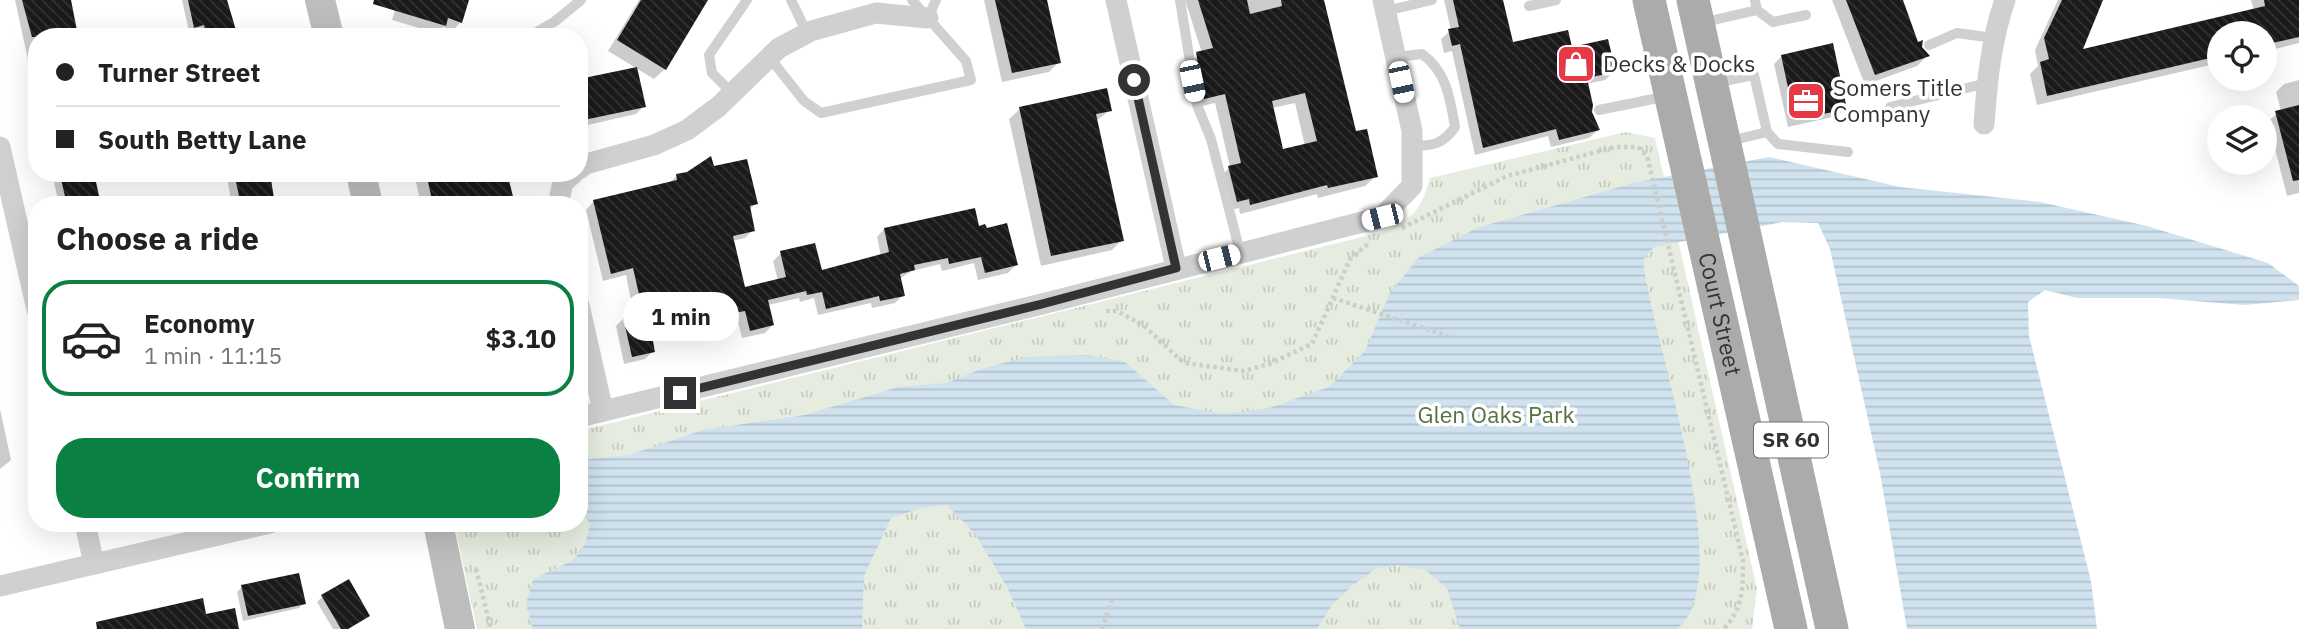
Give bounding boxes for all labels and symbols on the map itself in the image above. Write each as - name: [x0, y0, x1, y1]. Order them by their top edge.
- shop icon: Decks & Docks: [1555, 43, 1597, 85]
- place label: Decks & Docks: [1603, 48, 1756, 78]
- car: [1178, 58, 1207, 104]
- car: [1387, 59, 1416, 105]
- route start: [1118, 64, 1150, 96]
- place label: Somers Title Company: [1833, 72, 1963, 128]
- office icon: Somers Title Company: [1785, 80, 1827, 122]
- car: [1360, 202, 1405, 232]
- car: [1197, 243, 1242, 273]
- street label: Court Street: [1692, 249, 1749, 378]
- callout: 1 min: [622, 292, 738, 340]
- route end: [664, 377, 696, 409]
- park label: Glen Oaks Park: [1418, 399, 1575, 429]
- road number: SR 60: [1754, 422, 1828, 458]

